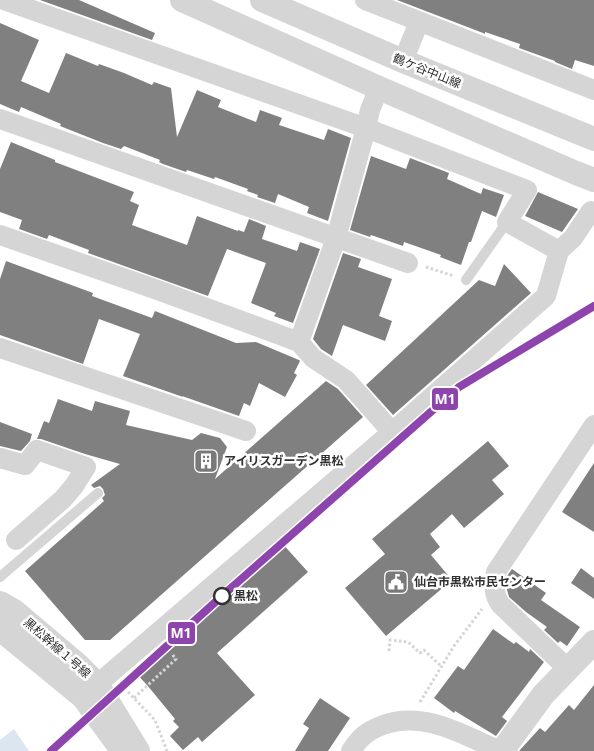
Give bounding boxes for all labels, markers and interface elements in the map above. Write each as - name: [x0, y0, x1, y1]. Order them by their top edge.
- street label: 鶴ケ谷中山線: [391, 49, 464, 92]
- line badge: M1: [431, 387, 459, 411]
- text: M1: [434, 389, 456, 408]
- building icon: アイリスガーデン黒松: [193, 448, 219, 474]
- place label: アイリスガーデン黒松: [224, 452, 343, 469]
- public building icon: 仙台市黒松市民センター: [383, 569, 409, 595]
- place label: 仙台市黒松市民センター: [414, 573, 546, 590]
- marker: 黒松: [213, 587, 231, 605]
- place label: 黒松: [234, 587, 258, 604]
- street label: 黒松幹線１号線: [20, 614, 95, 682]
- line badge: M1: [167, 621, 196, 645]
- text: M1: [170, 623, 192, 642]

